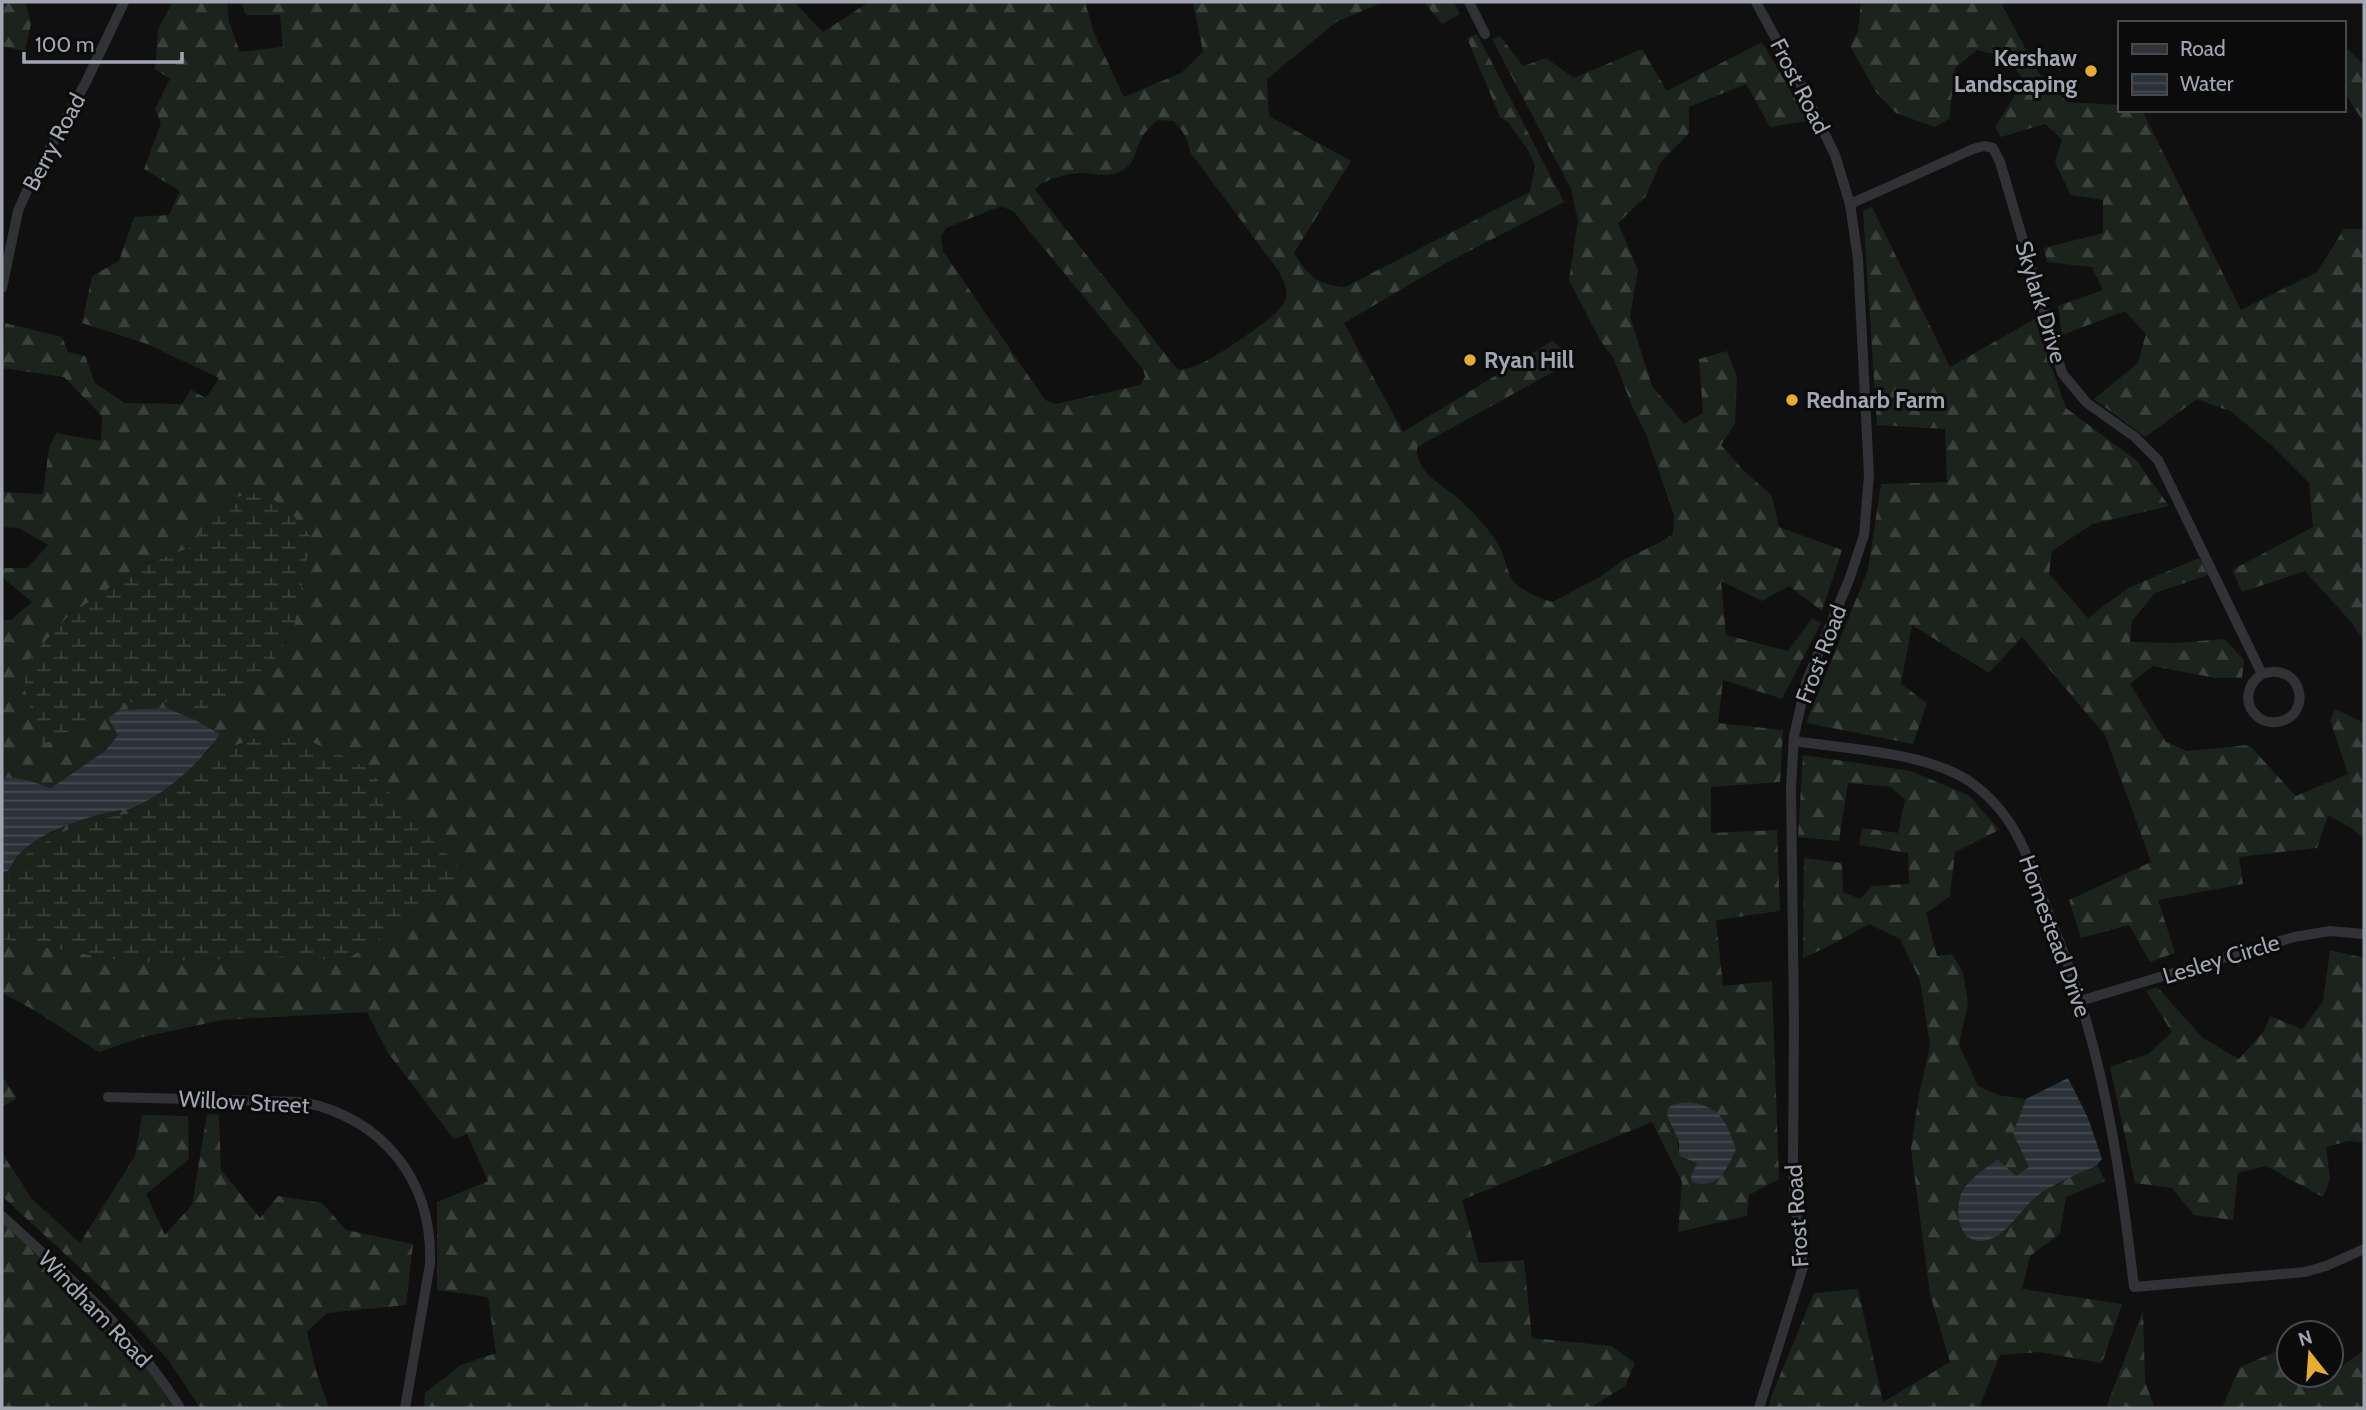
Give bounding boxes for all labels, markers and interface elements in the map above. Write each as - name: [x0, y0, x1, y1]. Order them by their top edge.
- scale bar: [24, 21, 182, 65]
- legend: [2118, 21, 2345, 112]
- text: 100 m: [35, 32, 94, 57]
- street label: Frost Road: [1764, 34, 1836, 138]
- text: Road: [2180, 36, 2226, 61]
- place label: Kershaw Landscaping: [1954, 44, 2077, 98]
- marker: Kershaw Landscaping: [2083, 63, 2099, 79]
- text: Water: [2180, 71, 2234, 96]
- street label: Berry Road: [17, 88, 91, 196]
- street label: Skylark Drive: [2009, 238, 2073, 367]
- place label: Ryan Hill: [1484, 346, 1574, 374]
- marker: Ryan Hill: [1462, 352, 1478, 368]
- place label: Rednarb Farm: [1806, 386, 1945, 414]
- marker: Rednarb Farm: [1784, 392, 1800, 408]
- street label: Frost Road: [1789, 601, 1853, 707]
- street label: Homestead Drive: [2013, 851, 2097, 1021]
- street label: Lesley Circle: [2159, 928, 2283, 990]
- street label: Willow Street: [178, 1085, 310, 1119]
- street label: Frost Road: [1779, 1164, 1815, 1268]
- street label: Windham Road: [33, 1245, 157, 1373]
- north arrow: [2275, 1319, 2345, 1389]
- text: N: [2295, 1325, 2315, 1351]

